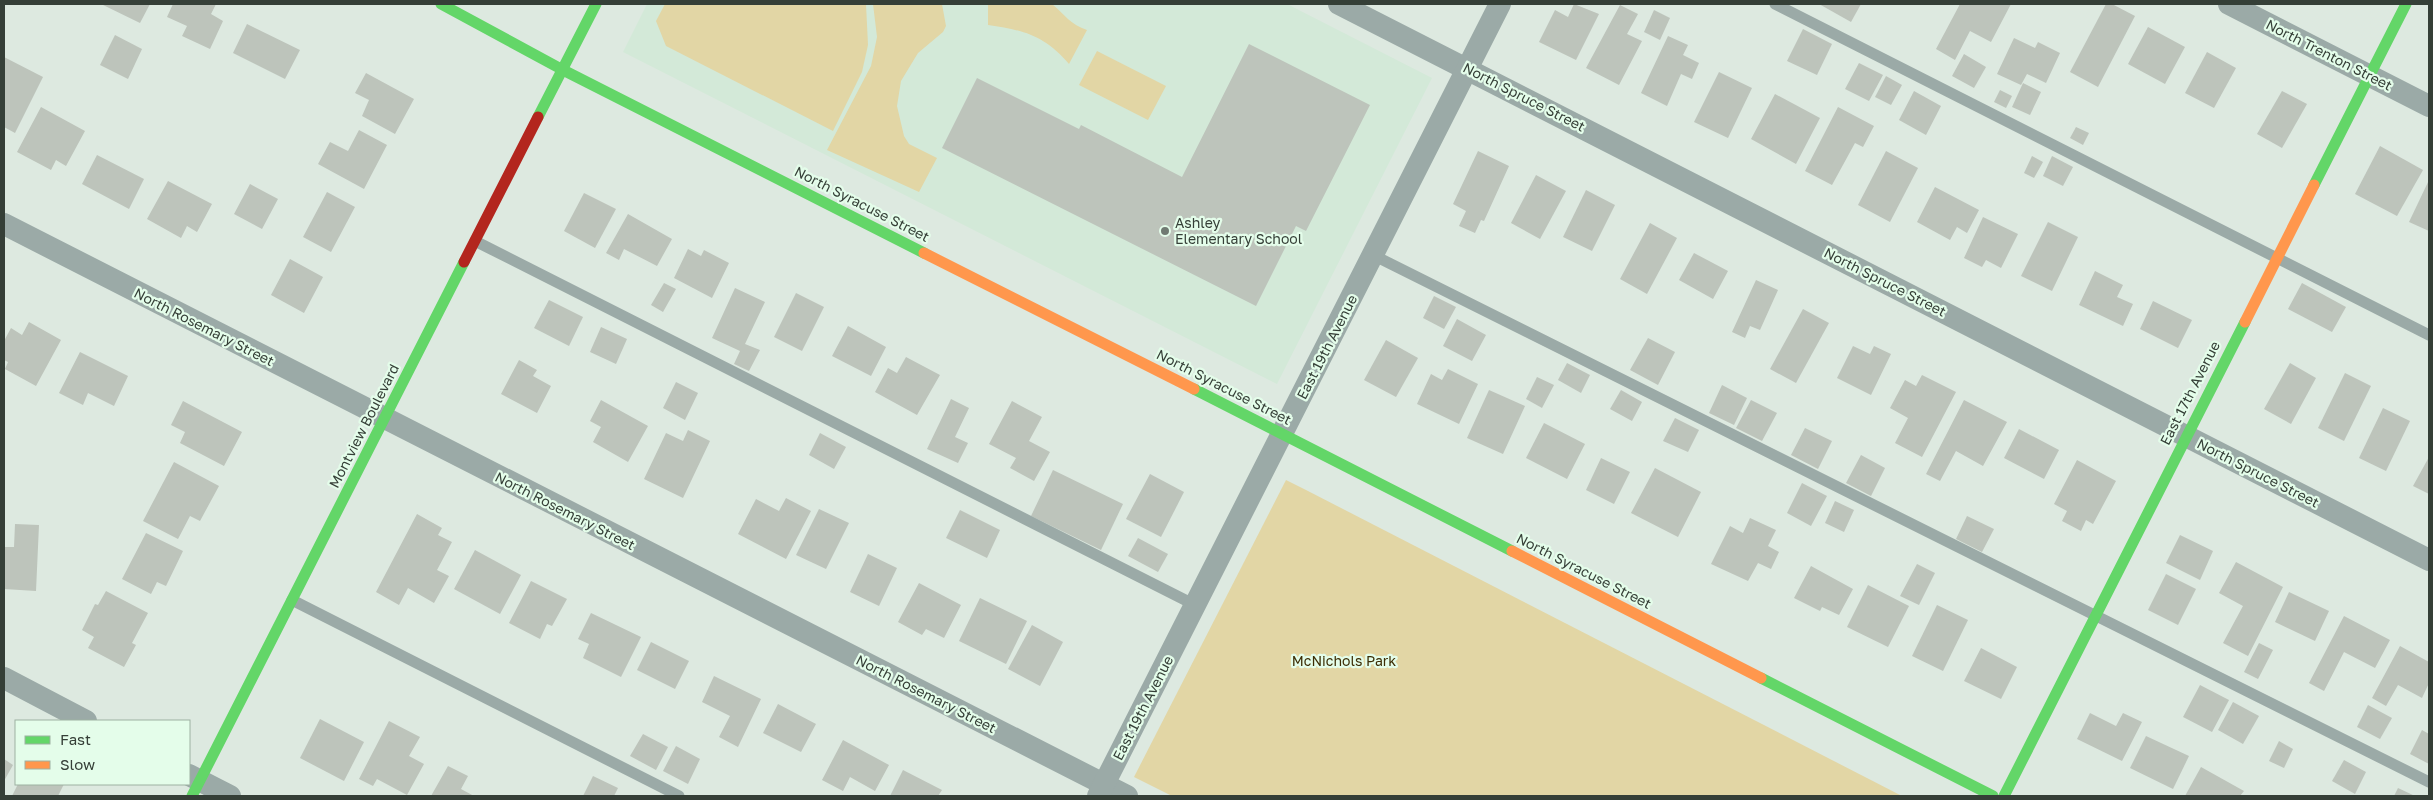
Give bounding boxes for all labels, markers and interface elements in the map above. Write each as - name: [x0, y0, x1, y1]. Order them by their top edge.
- street label: North Trenton Street: [2263, 15, 2395, 94]
- street label: North Spruce Street: [1460, 58, 1588, 135]
- street label: North Syracuse Street: [792, 162, 932, 245]
- place label: Ashley Elementary School: [1175, 214, 1302, 247]
- marker: Ashley Elementary School: [1159, 225, 1171, 237]
- street label: North Spruce Street: [1821, 243, 1949, 320]
- street label: North Rosemary Street: [131, 284, 277, 369]
- street label: East 19th Avenue: [1293, 292, 1360, 402]
- street label: East 17th Avenue: [2156, 338, 2223, 447]
- street label: North Syracuse Street: [1154, 345, 1294, 428]
- street label: Montview Boulevard: [325, 361, 402, 491]
- street label: North Spruce Street: [2194, 434, 2322, 511]
- street label: North Rosemary Street: [492, 468, 638, 553]
- street label: North Syracuse Street: [1514, 529, 1654, 612]
- street label: North Rosemary Street: [853, 651, 999, 736]
- park label: McNichols Park: [1292, 652, 1396, 669]
- street label: East 19th Avenue: [1109, 653, 1176, 763]
- legend: [15, 720, 190, 785]
- text: Fast: [60, 730, 91, 748]
- text: Slow: [60, 755, 95, 773]

